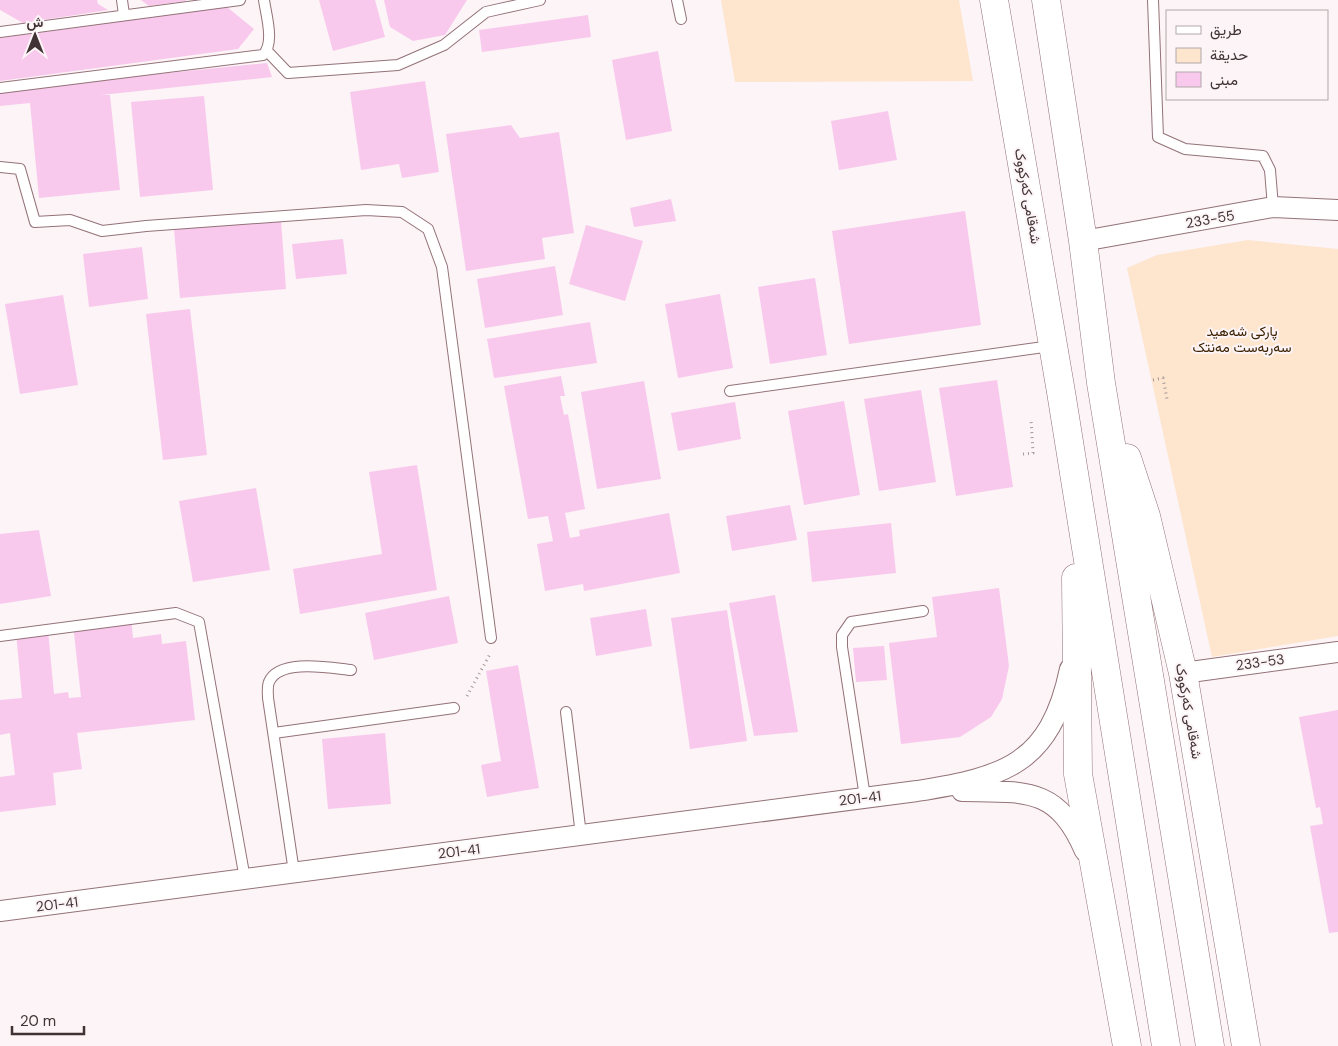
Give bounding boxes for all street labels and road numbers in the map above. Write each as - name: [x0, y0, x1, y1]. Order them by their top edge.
- street label: شەقامی کەرکووک: [1011, 147, 1045, 245]
- street label: 233-55: [1184, 206, 1236, 232]
- street label: 233-53: [1234, 650, 1286, 674]
- street label: شەقامی کەرکووک: [1172, 662, 1206, 760]
- street label: 201-41: [838, 786, 882, 810]
- street label: 201-41: [437, 839, 481, 863]
- street label: 201-41: [35, 892, 79, 916]

